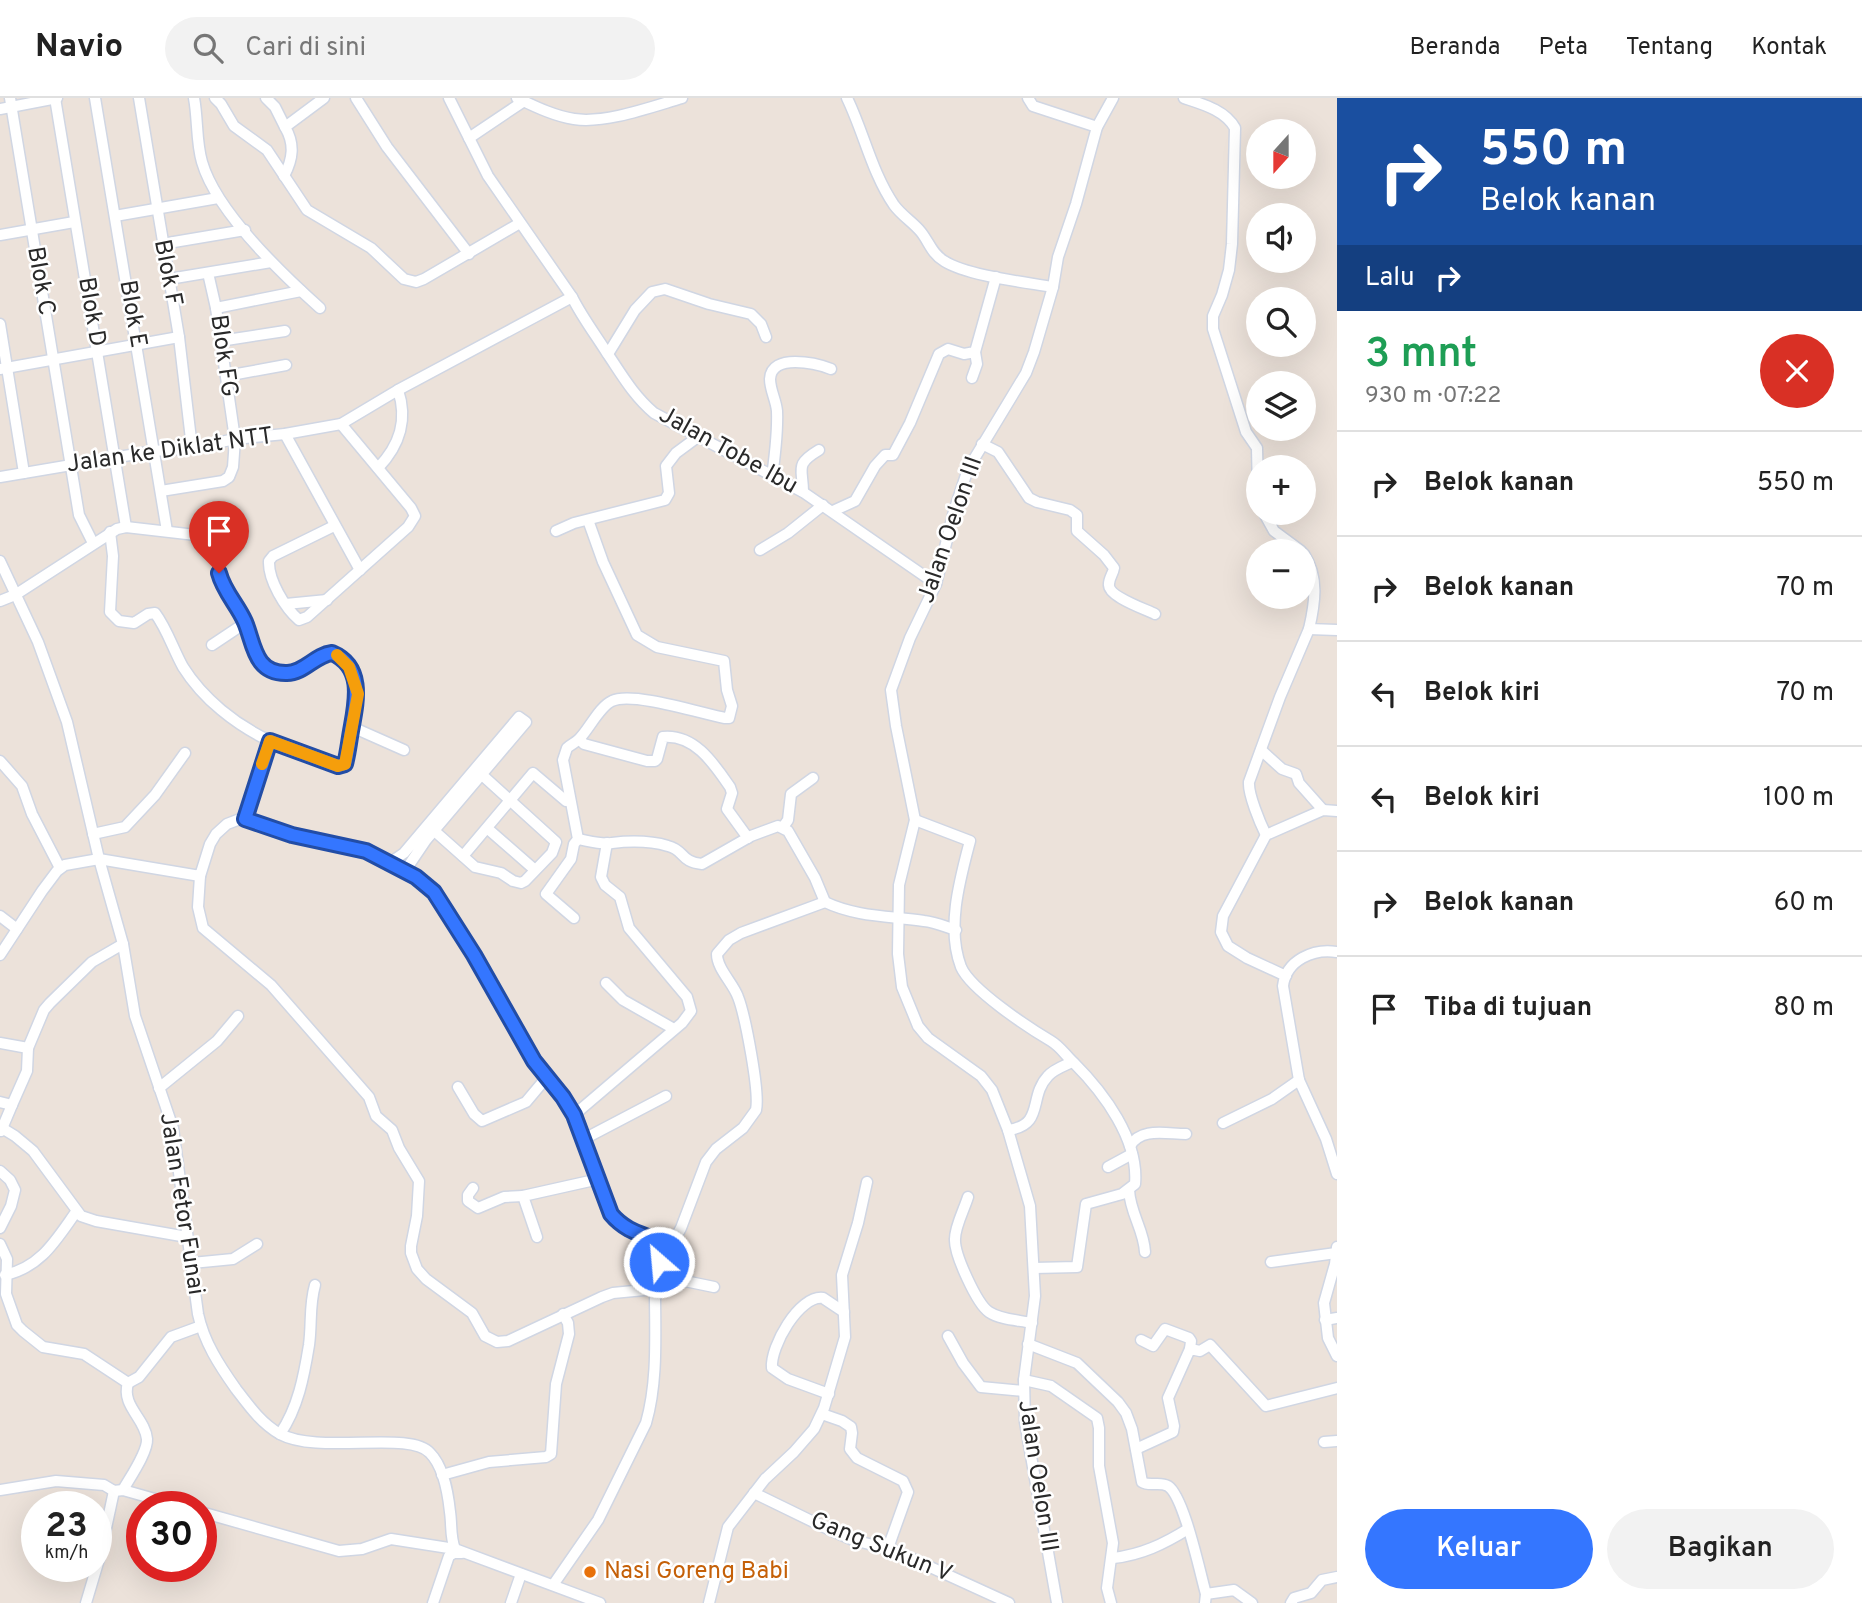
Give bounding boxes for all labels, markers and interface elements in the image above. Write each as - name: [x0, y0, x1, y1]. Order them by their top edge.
- search box: [165, 17, 655, 80]
- text: Navio: [35, 27, 123, 69]
- icon: search: [189, 29, 227, 67]
- text: Cari di sini: [245, 32, 366, 65]
- text: Beranda: [1410, 33, 1501, 63]
- text: Peta: [1539, 33, 1588, 63]
- text: Tentang: [1626, 33, 1713, 63]
- text: Kontak: [1751, 33, 1827, 63]
- north arrow: [1246, 119, 1316, 189]
- map controls: [1246, 119, 1316, 609]
- text: 550 m: [1480, 121, 1627, 183]
- icon: right: [1365, 126, 1456, 217]
- text: Belok kanan: [1480, 182, 1656, 222]
- button: sound: [1246, 203, 1316, 273]
- street label: Blok F: [146, 237, 188, 309]
- street label: Blok C: [19, 244, 61, 318]
- icon: right: [1429, 259, 1467, 297]
- text: Lalu: [1365, 262, 1415, 295]
- street label: Blok D: [70, 275, 112, 349]
- street label: Blok E: [111, 278, 153, 350]
- button: search: [1246, 287, 1316, 357]
- street label: Blok FG: [202, 313, 244, 399]
- text: 3 mnt: [1365, 329, 1477, 382]
- button: close: [1760, 334, 1834, 408]
- button: layers: [1246, 371, 1316, 441]
- text: 930 m · 07:22: [1365, 382, 1501, 411]
- street label: Jalan Tobe Ibu: [653, 400, 803, 502]
- street label: Jalan ke Diklat NTT: [65, 422, 275, 480]
- street label: Jalan Oelon III: [912, 453, 990, 607]
- button: +: [1246, 455, 1316, 525]
- icon: right: [1365, 465, 1403, 503]
- text: Belok kanan: [1424, 467, 1574, 500]
- text: 550 m: [1757, 467, 1834, 500]
- pin: [189, 501, 249, 573]
- icon: arrive: [200, 512, 238, 550]
- button: −: [1246, 539, 1316, 609]
- icon: right: [1365, 570, 1403, 608]
- text: Belok kanan: [1424, 572, 1574, 605]
- text: 70 m: [1776, 572, 1834, 605]
- icon: left: [1365, 675, 1403, 713]
- text: Belok kiri: [1424, 677, 1540, 710]
- text: 70 m: [1776, 677, 1834, 710]
- icon: left: [1365, 780, 1403, 818]
- text: Belok kiri: [1424, 782, 1540, 815]
- text: 100 m: [1763, 782, 1834, 815]
- icon: right: [1365, 885, 1403, 923]
- text: Belok kanan: [1424, 887, 1574, 920]
- text: 60 m: [1774, 887, 1834, 920]
- icon: arrive: [1365, 990, 1403, 1028]
- text: Tiba di tujuan: [1424, 992, 1592, 1025]
- text: 80 m: [1774, 992, 1834, 1025]
- street label: Jalan Fetor Funai: [152, 1111, 210, 1297]
- position arrow: [622, 1225, 696, 1299]
- street label: Jalan Oelon III: [1010, 1398, 1064, 1554]
- speed limit sign: 30: [126, 1491, 217, 1582]
- text: 23: [45, 1505, 88, 1549]
- street label: Gang Sukun V: [806, 1506, 956, 1590]
- button: Keluar: [1365, 1509, 1593, 1589]
- button: Bagikan: [1607, 1509, 1834, 1589]
- text: km/h: [45, 1542, 88, 1565]
- place label: Nasi Goreng Babi: [604, 1557, 789, 1587]
- marker: Nasi Goreng Babi: [582, 1564, 598, 1580]

